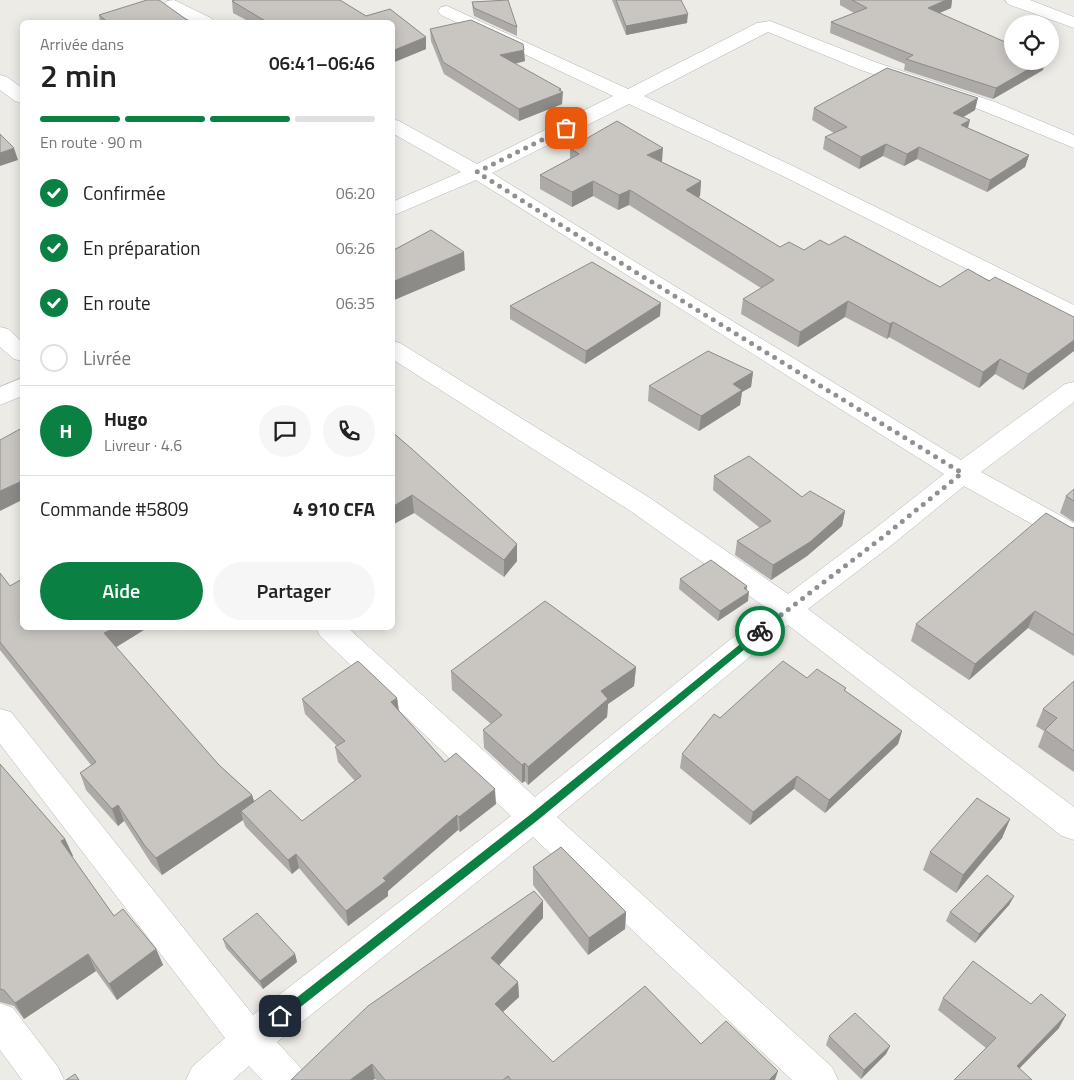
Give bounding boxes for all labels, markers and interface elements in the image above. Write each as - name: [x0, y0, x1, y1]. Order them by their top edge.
- map controls: [1004, 15, 1059, 70]
- button: locate: [1004, 15, 1059, 70]
- text: Arrivée dans: [40, 32, 124, 56]
- text: 06:41–06:46: [269, 48, 375, 77]
- text: 2 min: [40, 51, 117, 99]
- pin: [545, 107, 587, 149]
- icon: bag: [552, 114, 580, 142]
- text: En route · 90 m: [40, 130, 142, 154]
- text: Confirmée: [83, 178, 165, 207]
- icon: check: [40, 179, 68, 207]
- text: 06:20: [336, 181, 375, 205]
- text: En préparation: [83, 233, 201, 262]
- icon: check: [40, 234, 68, 262]
- text: 06:26: [336, 236, 375, 260]
- text: En route: [83, 288, 151, 317]
- icon: check: [40, 289, 68, 317]
- text: 06:35: [336, 291, 375, 315]
- text: Livrée: [83, 343, 131, 372]
- text: Hugo: [104, 404, 148, 433]
- button: chat: [259, 405, 311, 457]
- button: phone: [323, 405, 375, 457]
- text: H: [60, 416, 72, 445]
- text: Livreur · 4.6: [104, 433, 182, 457]
- text: Commande #5809: [40, 494, 189, 523]
- text: 4 910 CFA: [293, 494, 375, 523]
- button: Aide: [40, 562, 203, 620]
- button: Partager: [213, 562, 375, 620]
- courier: [735, 606, 785, 656]
- icon: bike: [746, 617, 774, 645]
- pin: [259, 995, 301, 1037]
- icon: home: [266, 1002, 294, 1030]

